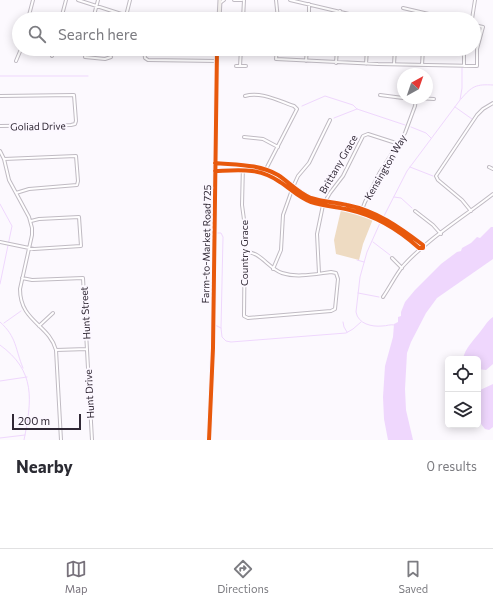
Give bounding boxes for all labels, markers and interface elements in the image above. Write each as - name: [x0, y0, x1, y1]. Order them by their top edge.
- search box: [12, 12, 481, 56]
- icon: search: [26, 23, 48, 45]
- text: Search here: [58, 25, 137, 43]
- north arrow: [397, 68, 433, 104]
- street label: Goliad Drive: [10, 120, 66, 132]
- street label: Brittany Grace: [316, 132, 360, 196]
- street label: Kensington Way: [361, 132, 409, 202]
- street label: Farm-to-Market Road 725: [199, 184, 213, 304]
- street label: Country Grace: [238, 220, 250, 286]
- street label: Hunt Street: [78, 286, 92, 340]
- map controls: [445, 356, 481, 428]
- button: locate: [445, 356, 481, 392]
- street label: Hunt Drive: [82, 369, 96, 419]
- button: layers: [445, 392, 481, 428]
- scale bar: [12, 412, 81, 431]
- text: 200 m: [18, 414, 50, 427]
- text: Nearby: [16, 456, 73, 477]
- text: 0 results: [426, 458, 477, 474]
- tab: Map: [65, 558, 88, 595]
- tab: Directions: [217, 558, 269, 595]
- tab: Saved: [398, 558, 428, 595]

